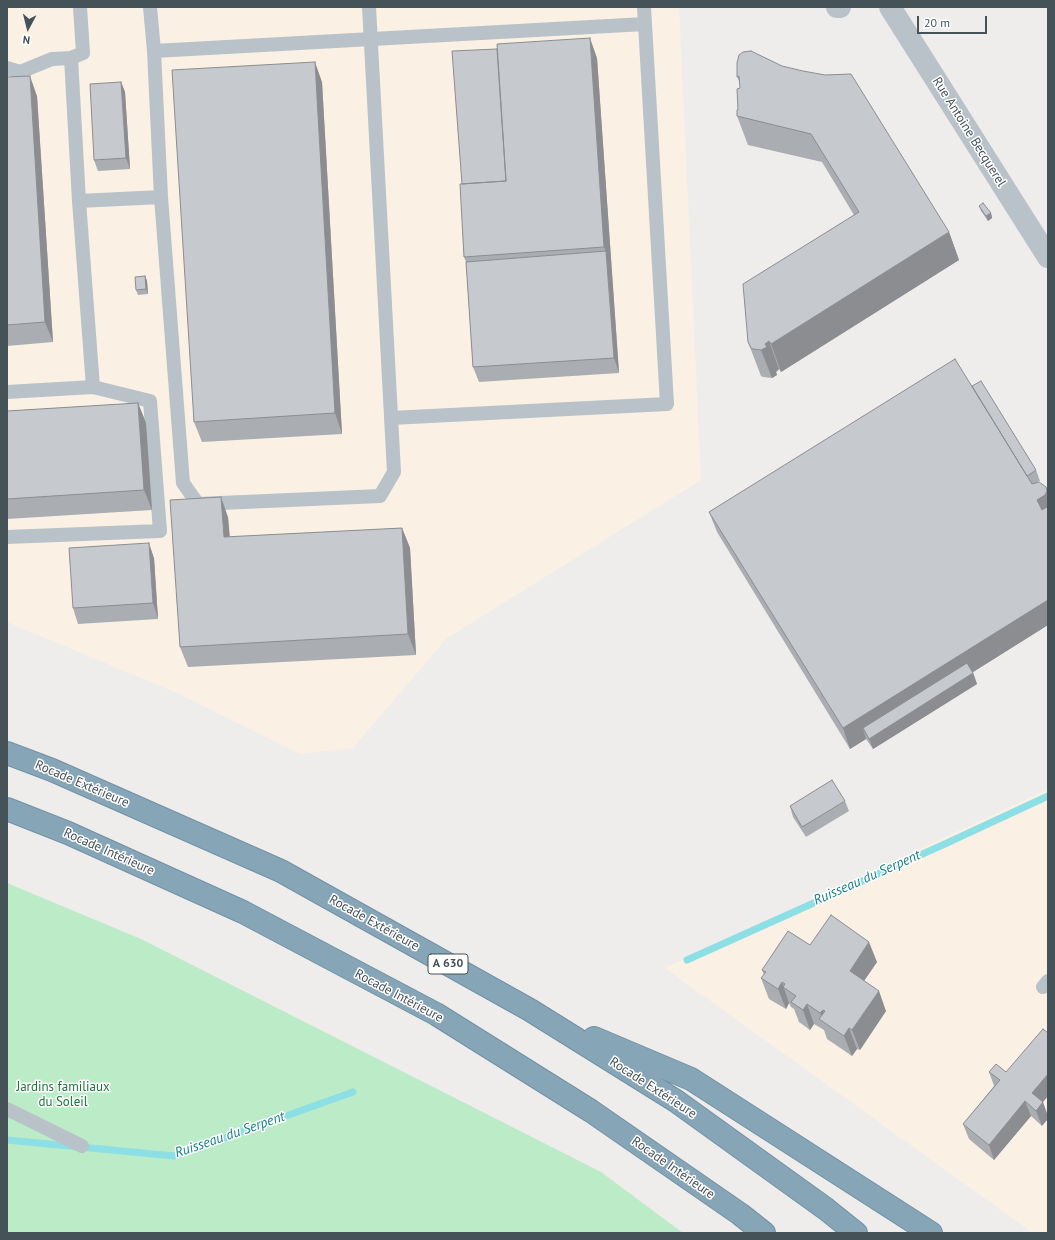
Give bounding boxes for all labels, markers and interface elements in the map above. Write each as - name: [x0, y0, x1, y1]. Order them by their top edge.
- north arrow: [8, 8, 48, 48]
- scale bar: [919, 8, 989, 34]
- text: 20 m: [924, 15, 950, 30]
- text: N: [22, 33, 31, 47]
- street label: Rue Antoine Becquerel: [929, 74, 1009, 190]
- street label: Rocade Extérieure: [33, 757, 131, 811]
- street label: Rocade Intérieure: [61, 825, 157, 879]
- water label: Ruisseau du Serpent: [811, 847, 923, 909]
- street label: Rocade Extérieure: [326, 892, 422, 954]
- road number: A 630: [428, 954, 468, 974]
- street label: Rocade Intérieure: [352, 966, 446, 1026]
- street label: Rocade Extérieure: [607, 1054, 699, 1122]
- park label: Jardins familiaux du Soleil: [16, 1079, 110, 1110]
- water label: Ruisseau du Serpent: [173, 1108, 287, 1162]
- street label: Rocade Intérieure: [628, 1134, 718, 1202]

